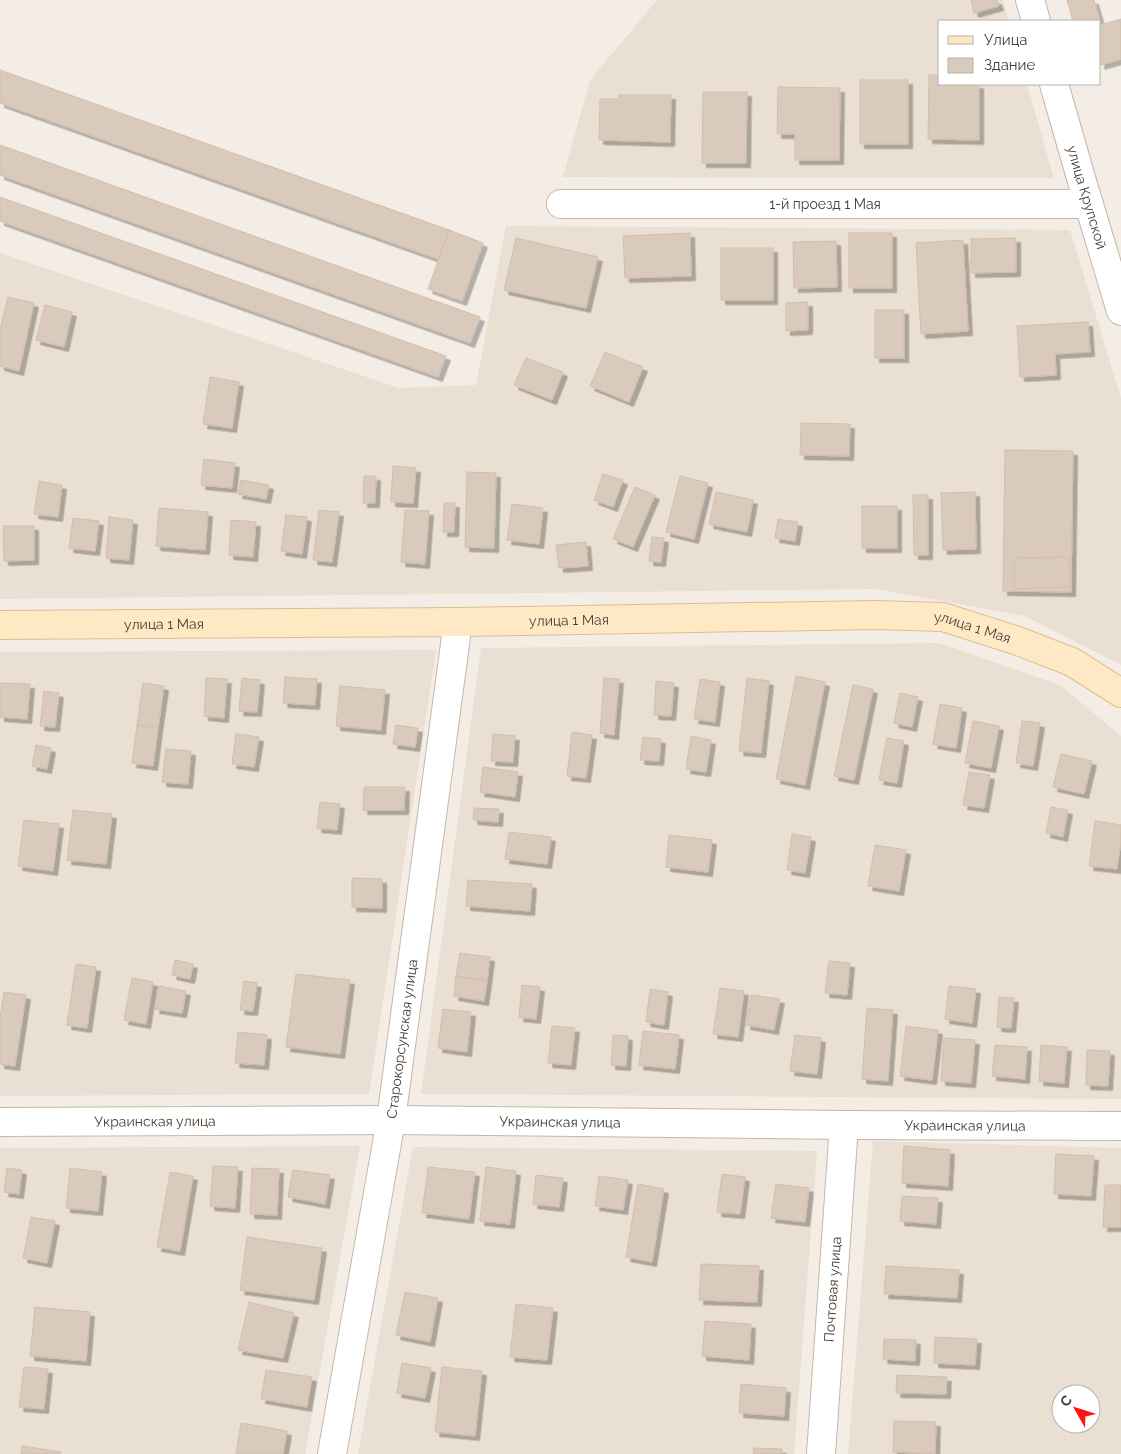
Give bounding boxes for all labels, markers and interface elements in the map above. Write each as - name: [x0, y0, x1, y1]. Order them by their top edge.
- legend: [938, 20, 1101, 85]
- text: Улица: [984, 31, 1028, 49]
- text: Здание: [984, 56, 1036, 74]
- street label: улица Крупской: [1064, 144, 1110, 251]
- street label: 1-й проезд 1 Мая: [769, 196, 881, 212]
- street label: улица 1 Мая: [934, 609, 1013, 646]
- street label: улица 1 Мая: [529, 611, 609, 629]
- street label: улица 1 Мая: [124, 616, 204, 632]
- street label: Старокорсунская улица: [383, 958, 421, 1120]
- street label: Украинская улица: [94, 1113, 216, 1130]
- street label: Украинская улица: [499, 1113, 621, 1131]
- street label: Украинская улица: [904, 1117, 1026, 1134]
- street label: Почтовая улица: [821, 1236, 844, 1343]
- north arrow: [1051, 1384, 1101, 1434]
- text: С: [1057, 1392, 1075, 1410]

